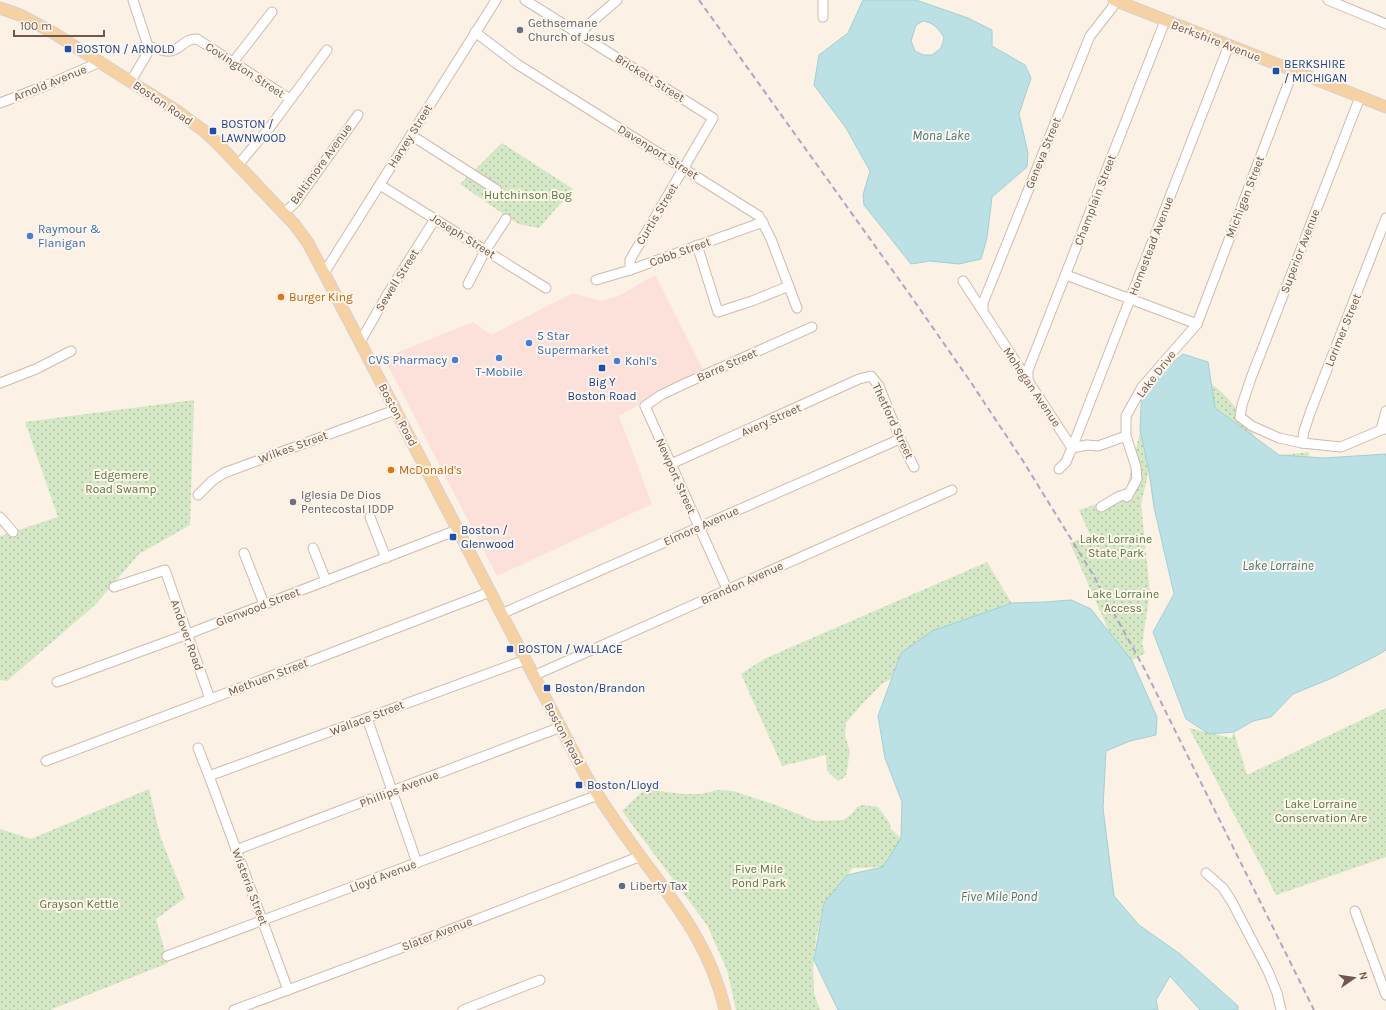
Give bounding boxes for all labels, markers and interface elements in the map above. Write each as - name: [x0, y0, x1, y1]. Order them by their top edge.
- scale bar: [14, 12, 104, 38]
- place label: Gethsemane Church of Jesus: [528, 16, 615, 44]
- street label: Berkshire Avenue: [1169, 17, 1263, 65]
- text: 100 m: [20, 19, 52, 33]
- marker: Gethsemane Church of Jesus: [515, 25, 525, 35]
- street label: Covington Street: [203, 39, 288, 101]
- place label: BOSTON / ARNOLD: [76, 42, 175, 56]
- marker: BOSTON / ARNOLD: [63, 44, 73, 54]
- street label: Brickett Street: [613, 51, 688, 105]
- place label: BERKSHIRE / MICHIGAN: [1284, 57, 1347, 85]
- street label: Arnold Avenue: [11, 62, 89, 104]
- marker: BERKSHIRE / MICHIGAN: [1271, 66, 1281, 76]
- street label: Boston Road: [130, 78, 196, 128]
- street label: Harvey Street: [385, 101, 435, 170]
- street label: Geneva Street: [1022, 115, 1064, 191]
- place label: BOSTON / LAWNWOOD: [221, 117, 286, 145]
- street label: Baltimore Avenue: [287, 121, 355, 207]
- street label: Davenport Street: [615, 122, 701, 183]
- marker: BOSTON / LAWNWOOD: [208, 126, 218, 136]
- water label: Mona Lake: [912, 128, 970, 143]
- street label: Champlain Street: [1071, 152, 1119, 247]
- street label: Michigan Street: [1223, 153, 1267, 240]
- street label: Curtis Street: [633, 180, 681, 247]
- park label: Hutchinson Bog: [484, 188, 572, 202]
- street label: Homestead Avenue: [1126, 194, 1176, 298]
- street label: Superior Avenue: [1278, 207, 1322, 295]
- street label: Joseph Street: [428, 210, 498, 262]
- place label: Raymour & Flanigan: [38, 222, 101, 250]
- marker: Raymour & Flanigan: [25, 231, 35, 241]
- street label: Cobb Street: [648, 234, 713, 270]
- street label: Sewell Street: [372, 246, 422, 314]
- place label: Burger King: [289, 290, 353, 304]
- street label: Lorimer Street: [1322, 291, 1364, 369]
- marker: Burger King: [276, 292, 286, 302]
- place label: 5 Star Supermarket: [537, 329, 609, 357]
- marker: 5 Star Supermarket: [524, 338, 534, 348]
- street label: Mohegan Avenue: [1000, 344, 1064, 430]
- street label: Barre Street: [695, 345, 760, 385]
- street label: Lake Drive: [1133, 348, 1179, 400]
- place label: CVS Pharmacy: [368, 353, 447, 367]
- marker: T-Mobile: [494, 353, 504, 363]
- place label: Kohl's: [625, 354, 657, 368]
- marker: CVS Pharmacy: [450, 355, 460, 365]
- marker: Kohl's: [612, 356, 622, 366]
- marker: Big Y Boston Road: [597, 363, 607, 373]
- place label: T-Mobile: [475, 365, 523, 379]
- place label: Big Y Boston Road: [567, 375, 637, 403]
- street label: Boston Road: [376, 381, 420, 449]
- street label: Thetford Street: [869, 381, 917, 461]
- street label: Avery Street: [739, 400, 804, 440]
- street label: Wilkes Street: [256, 428, 330, 466]
- street label: Newport Street: [653, 436, 699, 516]
- place label: McDonald's: [399, 463, 462, 477]
- marker: McDonald's: [386, 465, 396, 475]
- park label: Edgemere Road Swamp: [85, 468, 157, 496]
- place label: Iglesia De Dios Pentecostal IDDP: [301, 488, 394, 516]
- marker: Iglesia De Dios Pentecostal IDDP: [288, 497, 298, 507]
- street label: Elmore Avenue: [661, 503, 741, 549]
- place label: Boston / Glenwood: [461, 523, 514, 551]
- marker: Boston / Glenwood: [448, 532, 458, 542]
- park label: Lake Lorraine State Park: [1080, 532, 1152, 560]
- water label: Lake Lorraine: [1242, 558, 1314, 573]
- street label: Brandon Avenue: [699, 559, 785, 607]
- street label: Glenwood Street: [214, 584, 303, 630]
- park label: Lake Lorraine Access: [1087, 587, 1159, 615]
- street label: Andover Road: [168, 597, 206, 673]
- place label: BOSTON / WALLACE: [518, 642, 623, 656]
- marker: BOSTON / WALLACE: [505, 644, 515, 654]
- street label: Methuen Street: [226, 655, 310, 699]
- place label: Boston/Brandon: [555, 681, 645, 695]
- marker: Boston/Brandon: [542, 683, 552, 693]
- street label: Wallace Street: [328, 697, 407, 739]
- street label: Boston Road: [542, 700, 586, 768]
- street label: Phillips Avenue: [358, 768, 440, 810]
- place label: Boston/Lloyd: [587, 778, 659, 792]
- marker: Boston/Lloyd: [574, 780, 584, 790]
- park label: Lake Lorraine Conservation Are: [1275, 797, 1367, 825]
- street label: Wisteria Street: [229, 846, 271, 928]
- street label: Lloyd Avenue: [348, 857, 418, 895]
- park label: Five Mile Pond Park: [732, 862, 787, 890]
- place label: Liberty Tax: [630, 879, 687, 893]
- marker: Liberty Tax: [617, 881, 627, 891]
- water label: Five Mile Pond: [961, 889, 1037, 904]
- park label: Grayson Kettle: [39, 897, 119, 911]
- street label: Slater Avenue: [400, 914, 474, 954]
- north arrow: [1334, 958, 1374, 998]
- text: N: [1356, 971, 1370, 981]

